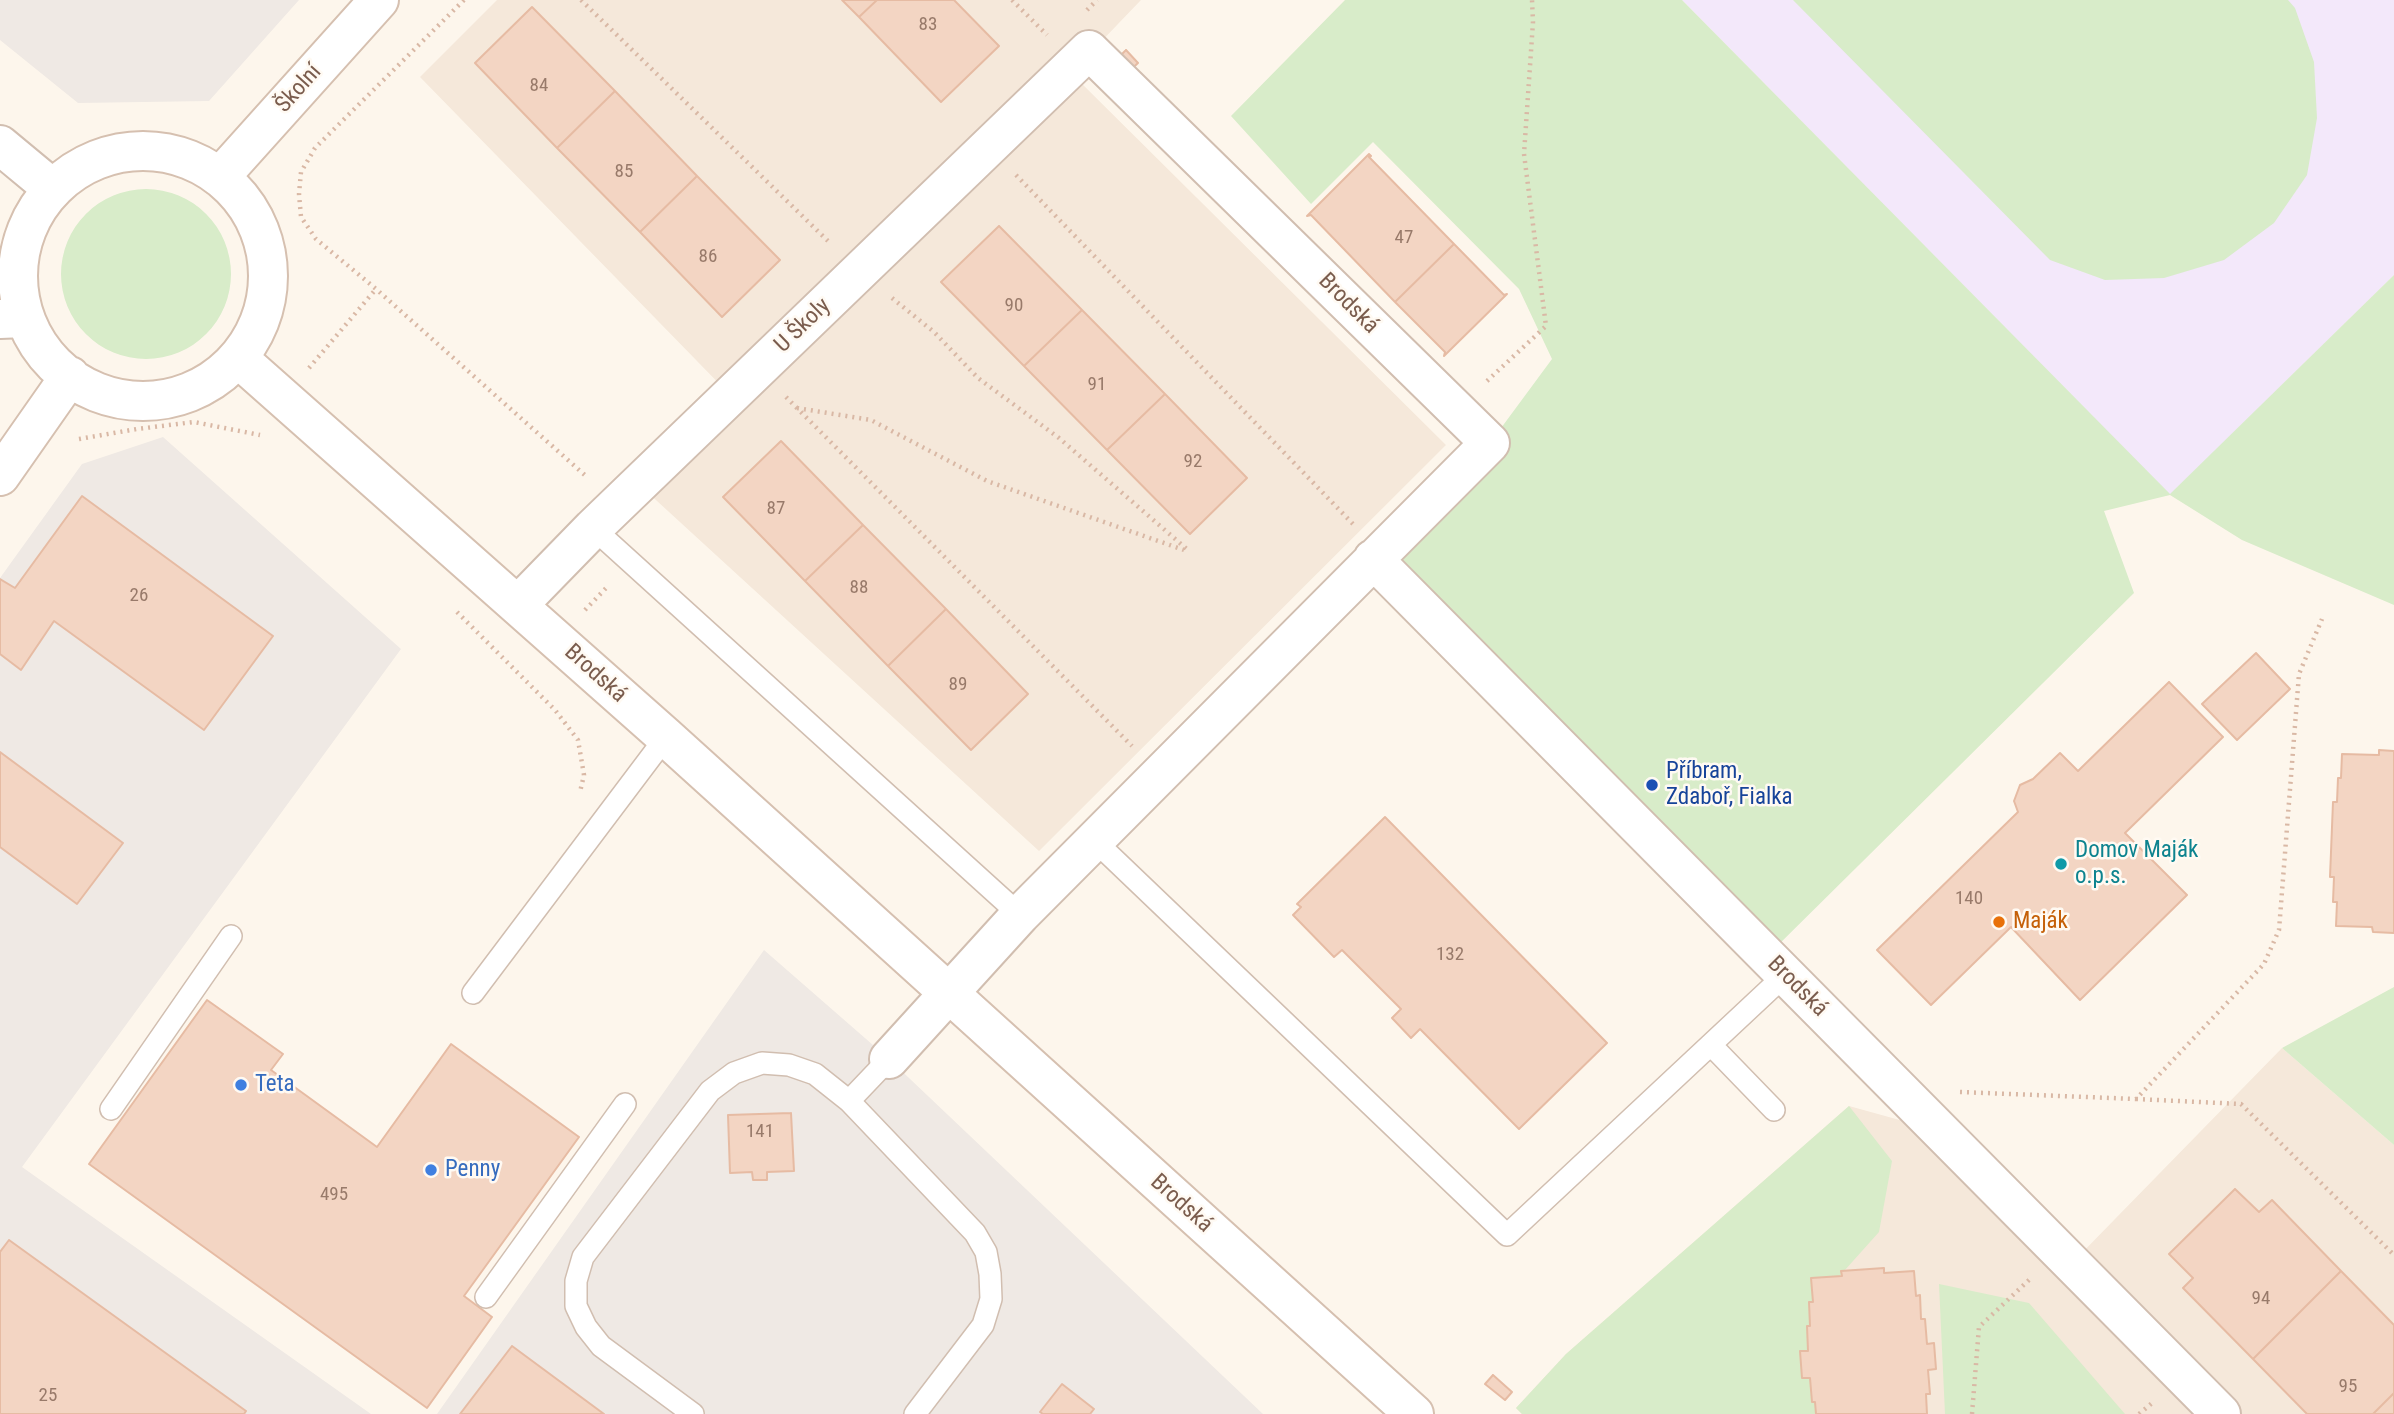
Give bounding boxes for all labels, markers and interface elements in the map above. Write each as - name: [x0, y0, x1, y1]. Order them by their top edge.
- house number: 83: [919, 14, 937, 36]
- street label: Školní: [270, 59, 328, 119]
- house number: 84: [530, 75, 548, 97]
- house number: 85: [615, 161, 633, 183]
- house number: 47: [1395, 227, 1413, 249]
- house number: 86: [699, 246, 717, 268]
- street label: Brodská: [1312, 268, 1384, 340]
- street label: U Školy: [769, 293, 837, 359]
- house number: 90: [1005, 295, 1023, 317]
- house number: 91: [1088, 374, 1106, 396]
- house number: 92: [1184, 451, 1202, 473]
- house number: 87: [767, 498, 785, 520]
- house number: 88: [850, 577, 868, 599]
- house number: 26: [130, 585, 148, 607]
- street label: Brodská: [558, 639, 632, 709]
- house number: 89: [949, 674, 967, 696]
- place label: Příbram, Zdaboř, Fialka: [1666, 758, 1793, 812]
- marker: Příbram, Zdaboř, Fialka: [1644, 777, 1660, 793]
- place label: Domov Maják o.p.s.: [2075, 837, 2198, 891]
- marker: Domov Maják o.p.s.: [2053, 856, 2069, 872]
- house number: 140: [1955, 888, 1983, 910]
- place label: Maják: [2013, 908, 2068, 936]
- marker: Maják: [1991, 914, 2007, 930]
- house number: 132: [1436, 944, 1464, 966]
- street label: Brodská: [1761, 951, 1833, 1023]
- place label: Teta: [255, 1071, 294, 1099]
- marker: Teta: [233, 1077, 249, 1093]
- house number: 141: [746, 1121, 774, 1143]
- place label: Penny: [445, 1156, 500, 1184]
- marker: Penny: [423, 1162, 439, 1178]
- street label: Brodská: [1144, 1169, 1218, 1239]
- house number: 495: [320, 1184, 348, 1206]
- house number: 94: [2252, 1288, 2270, 1310]
- house number: 95: [2339, 1376, 2357, 1398]
- house number: 25: [39, 1385, 57, 1407]

